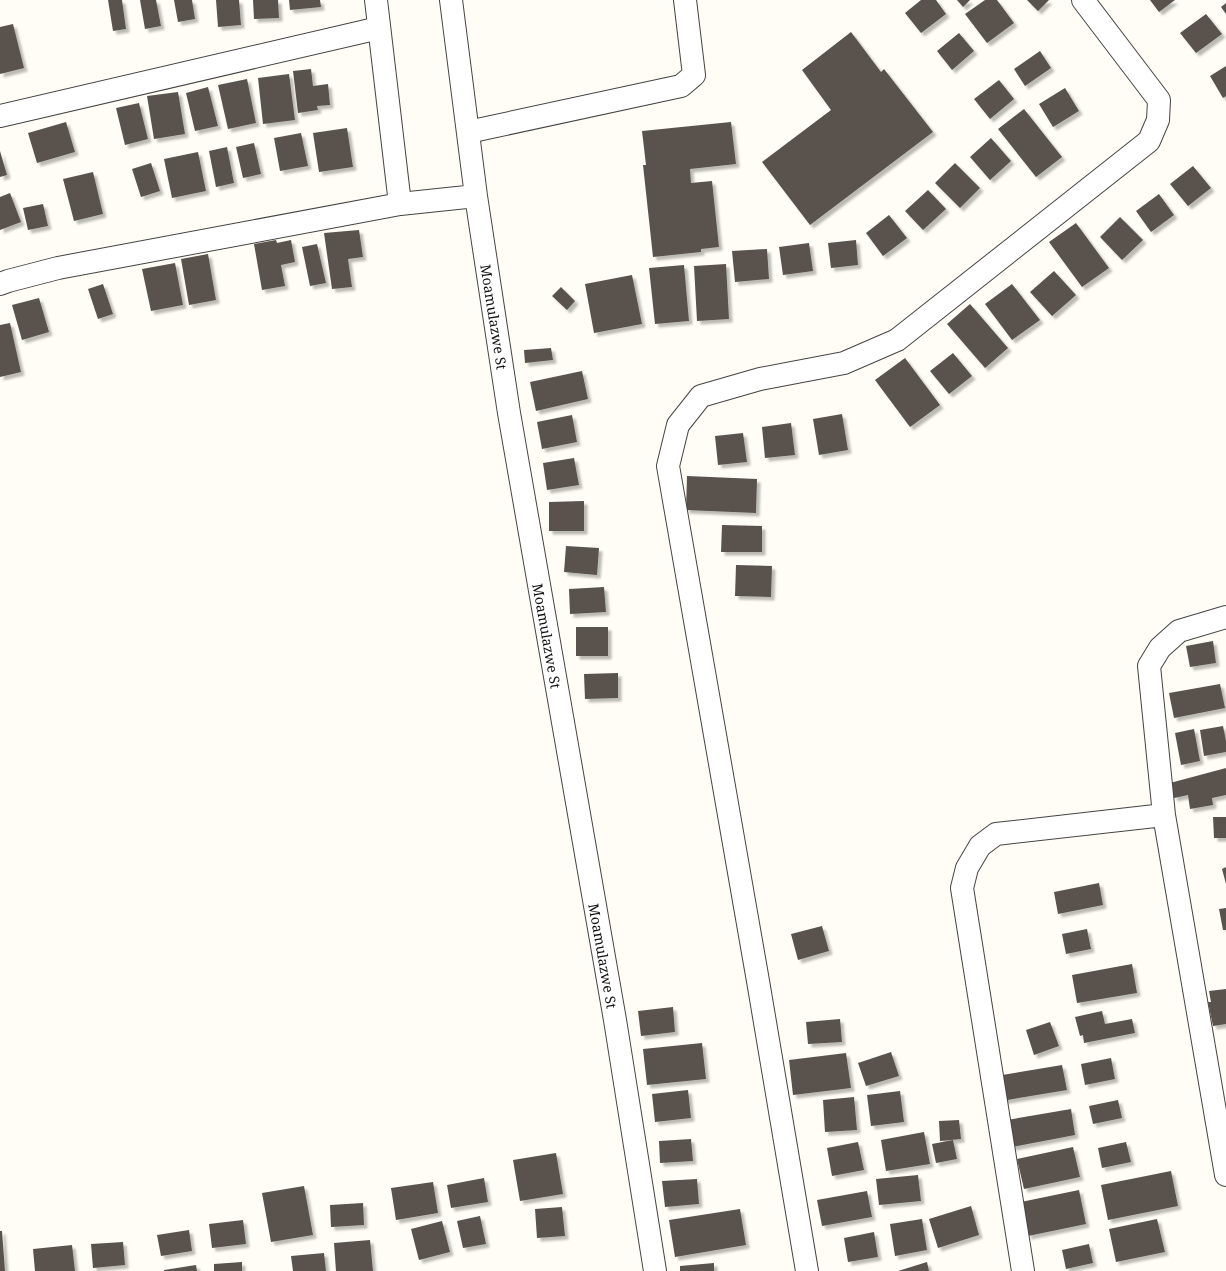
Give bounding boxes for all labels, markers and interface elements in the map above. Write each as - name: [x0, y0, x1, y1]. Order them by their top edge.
- street label: Moamulazwe St: [476, 263, 512, 371]
- street label: Moamulazwe St: [528, 582, 566, 690]
- street label: Moamulazwe St: [584, 902, 622, 1010]

